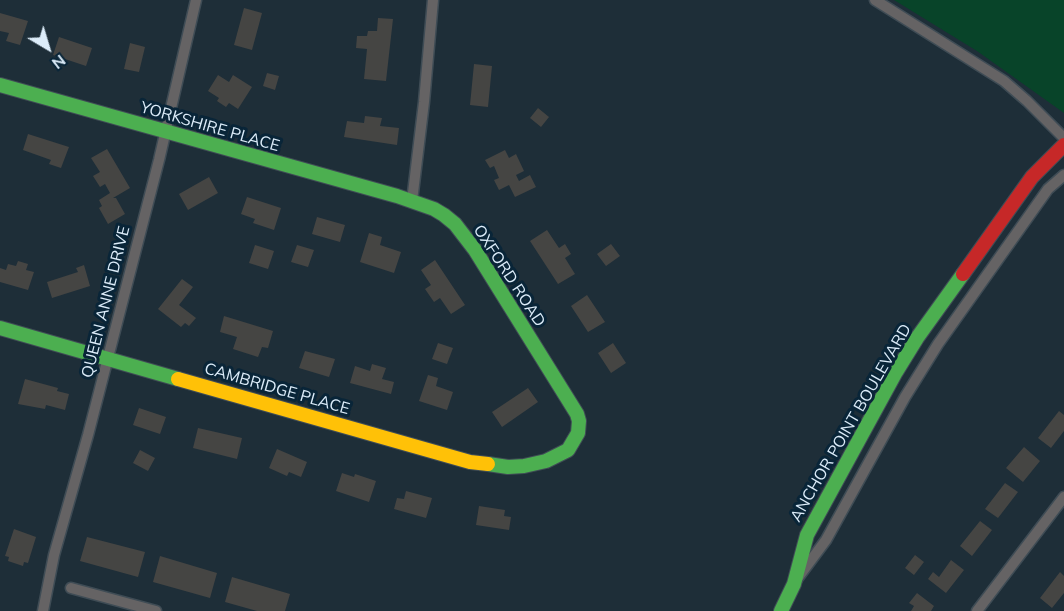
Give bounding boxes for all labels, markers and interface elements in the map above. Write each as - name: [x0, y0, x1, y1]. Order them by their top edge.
- north arrow: [18, 18, 78, 78]
- text: N: [48, 51, 70, 74]
- street label: YORKSHIRE PLACE: [138, 98, 282, 156]
- street label: OXFORD ROAD: [469, 222, 549, 330]
- street label: QUEEN ANNE DRIVE: [78, 224, 134, 380]
- street label: ANCHOR POINT BOULEVARD: [786, 321, 916, 525]
- street label: CAMBRIDGE PLACE: [202, 359, 352, 419]

